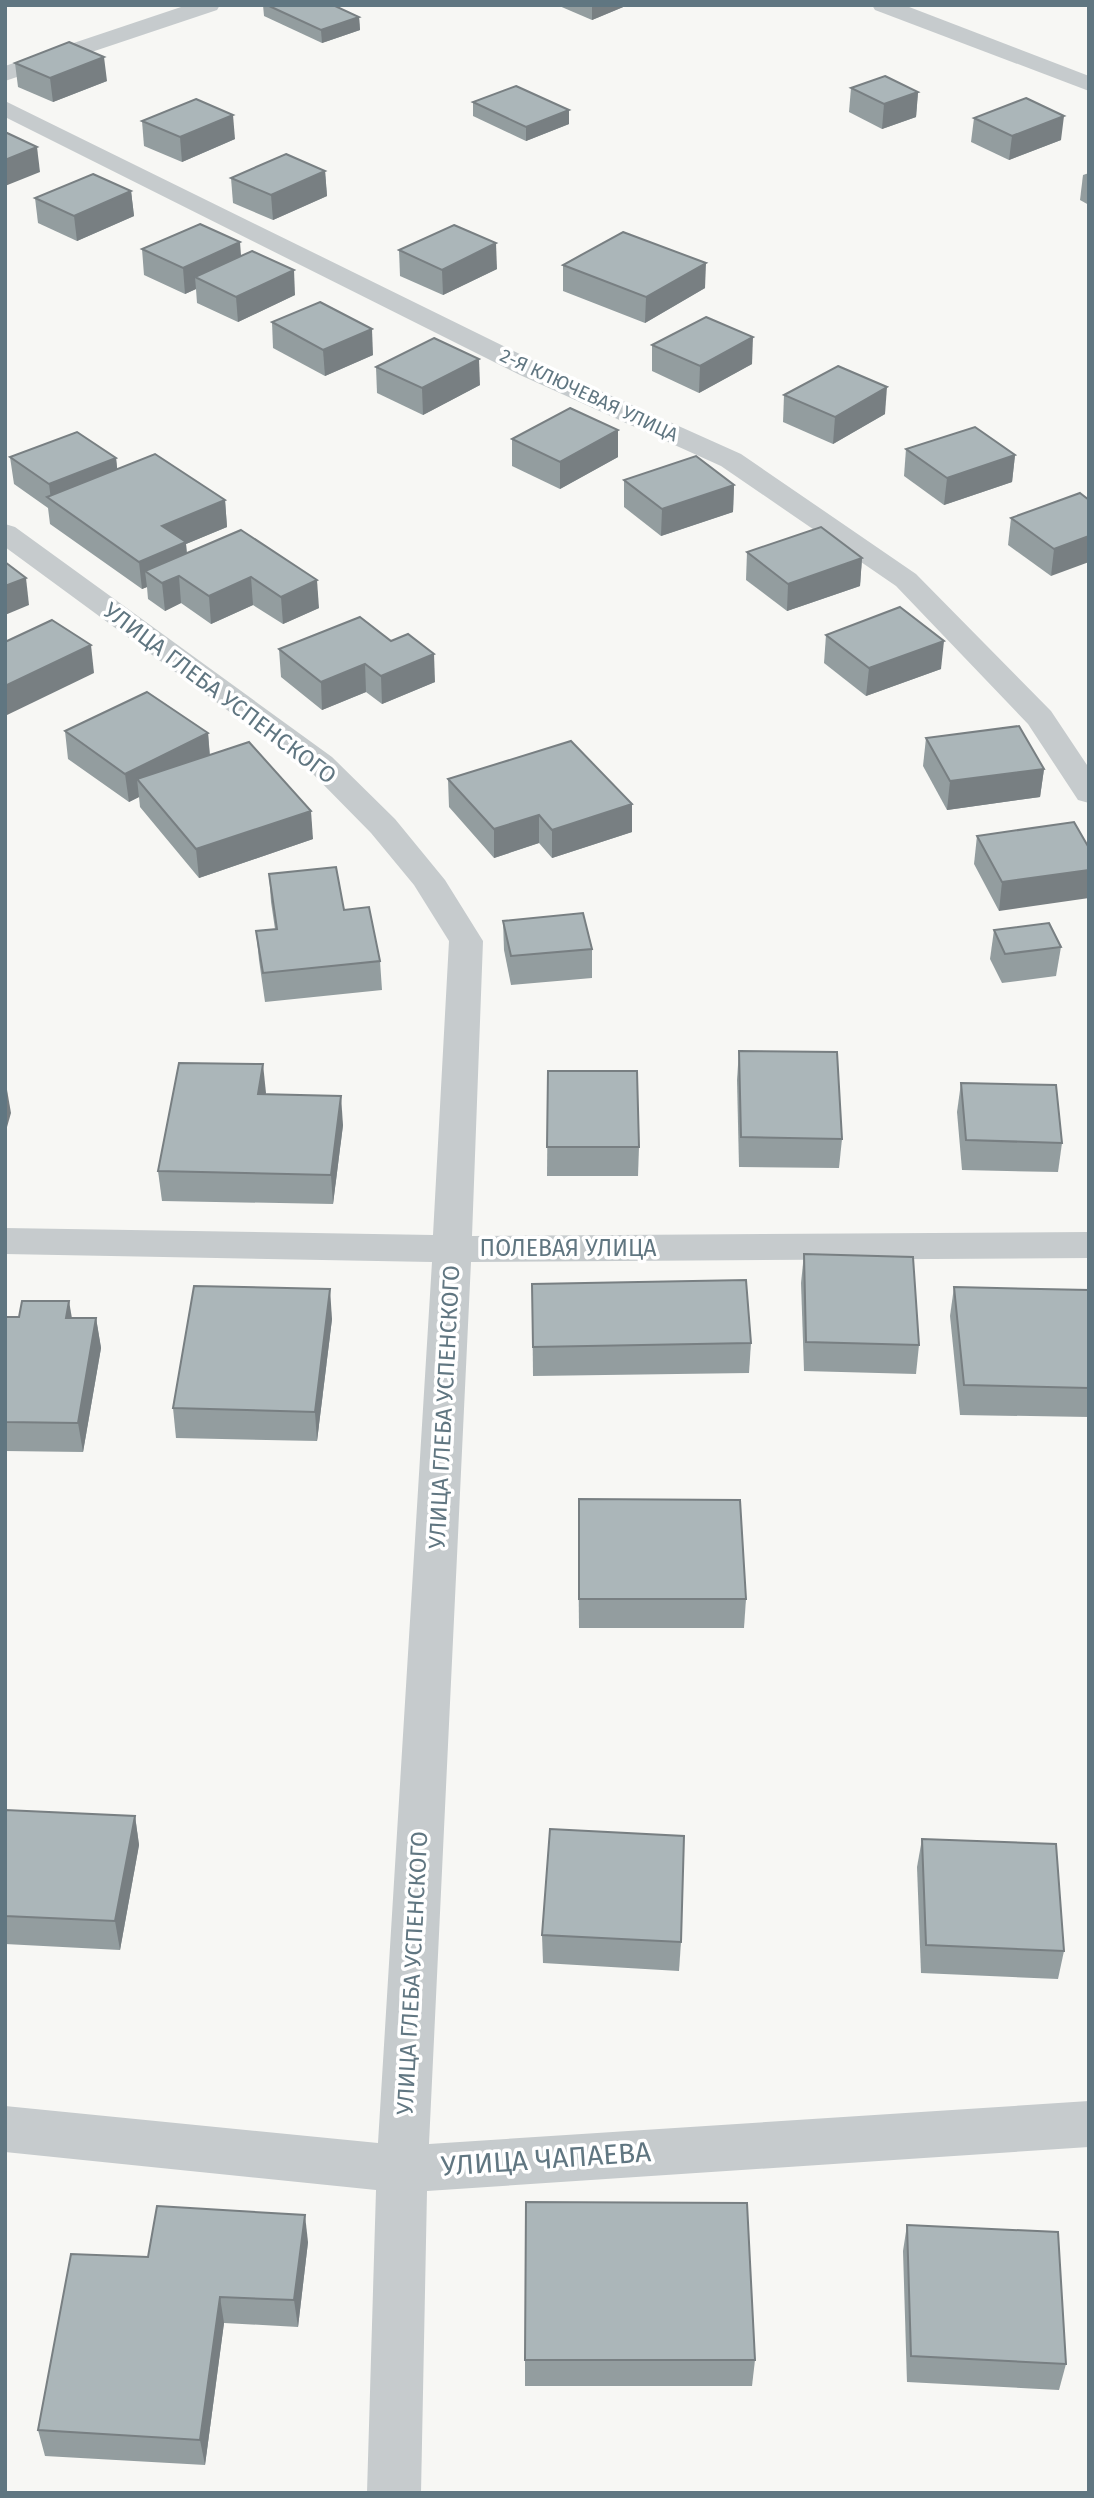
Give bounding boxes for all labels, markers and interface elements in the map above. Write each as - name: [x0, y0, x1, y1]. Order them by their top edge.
- street label: 2-Я КЛЮЧЕВАЯ УЛИЦА: [496, 344, 682, 446]
- street label: УЛИЦА ГЛЕБА УСПЕНСКОГО: [98, 596, 342, 790]
- street label: ПОЛЕВАЯ УЛИЦА: [480, 1234, 657, 1262]
- street label: УЛИЦА ГЛЕБА УСПЕНСКОГО: [423, 1264, 465, 1550]
- street label: УЛИЦА ГЛЕБА УСПЕНСКОГО: [391, 1830, 433, 2116]
- street label: УЛИЦА ЧАПАЕВА: [440, 2135, 652, 2183]

